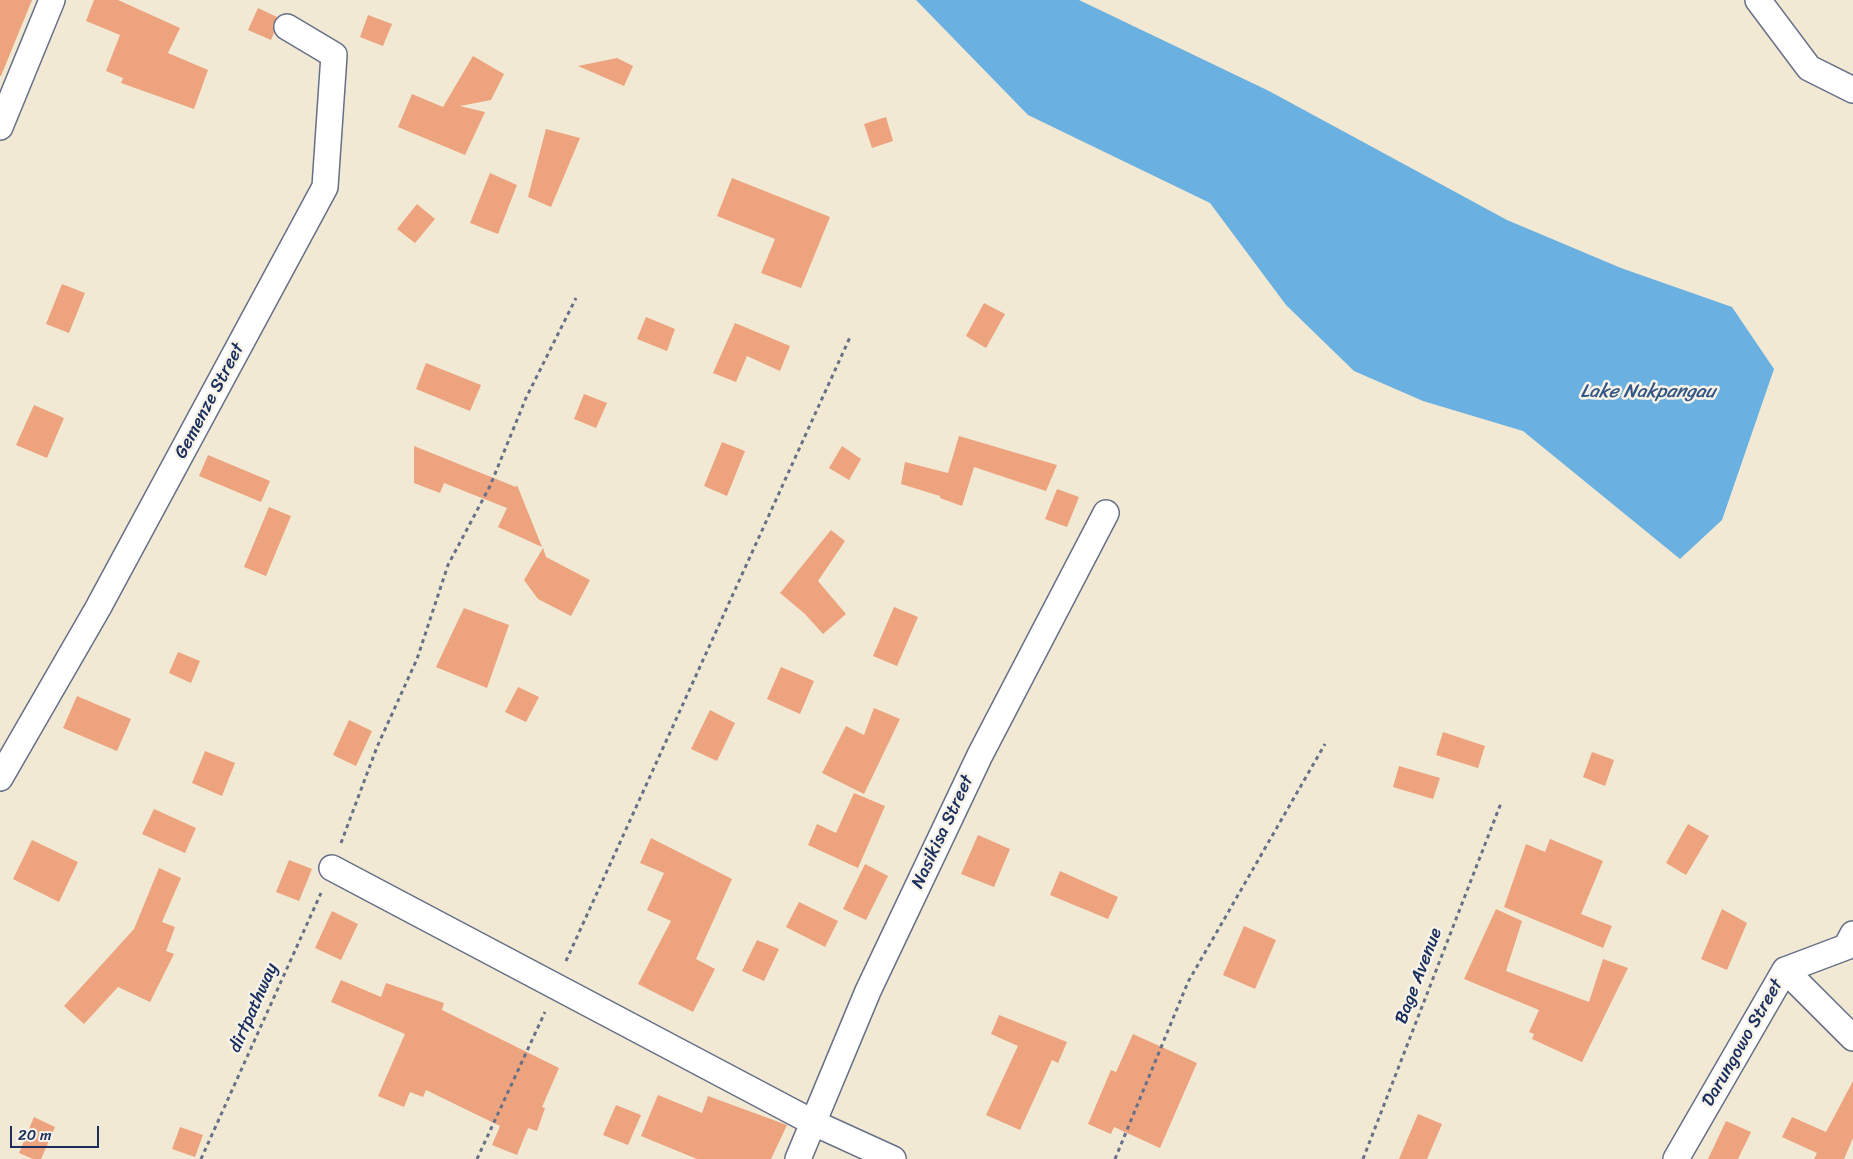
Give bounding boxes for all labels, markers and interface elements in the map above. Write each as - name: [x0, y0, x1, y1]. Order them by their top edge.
- street label: Gemenze Street: [171, 340, 249, 462]
- water label: Lake Nakpangau: [1580, 381, 1716, 403]
- street label: Nasikisa Street: [907, 772, 979, 892]
- street label: Bage Avenue: [1391, 925, 1447, 1027]
- street label: dirtpathway: [225, 960, 283, 1056]
- street label: Darungowo Street: [1698, 976, 1788, 1110]
- scale bar: [12, 1116, 101, 1148]
- text: 20 m: [18, 1122, 52, 1148]

